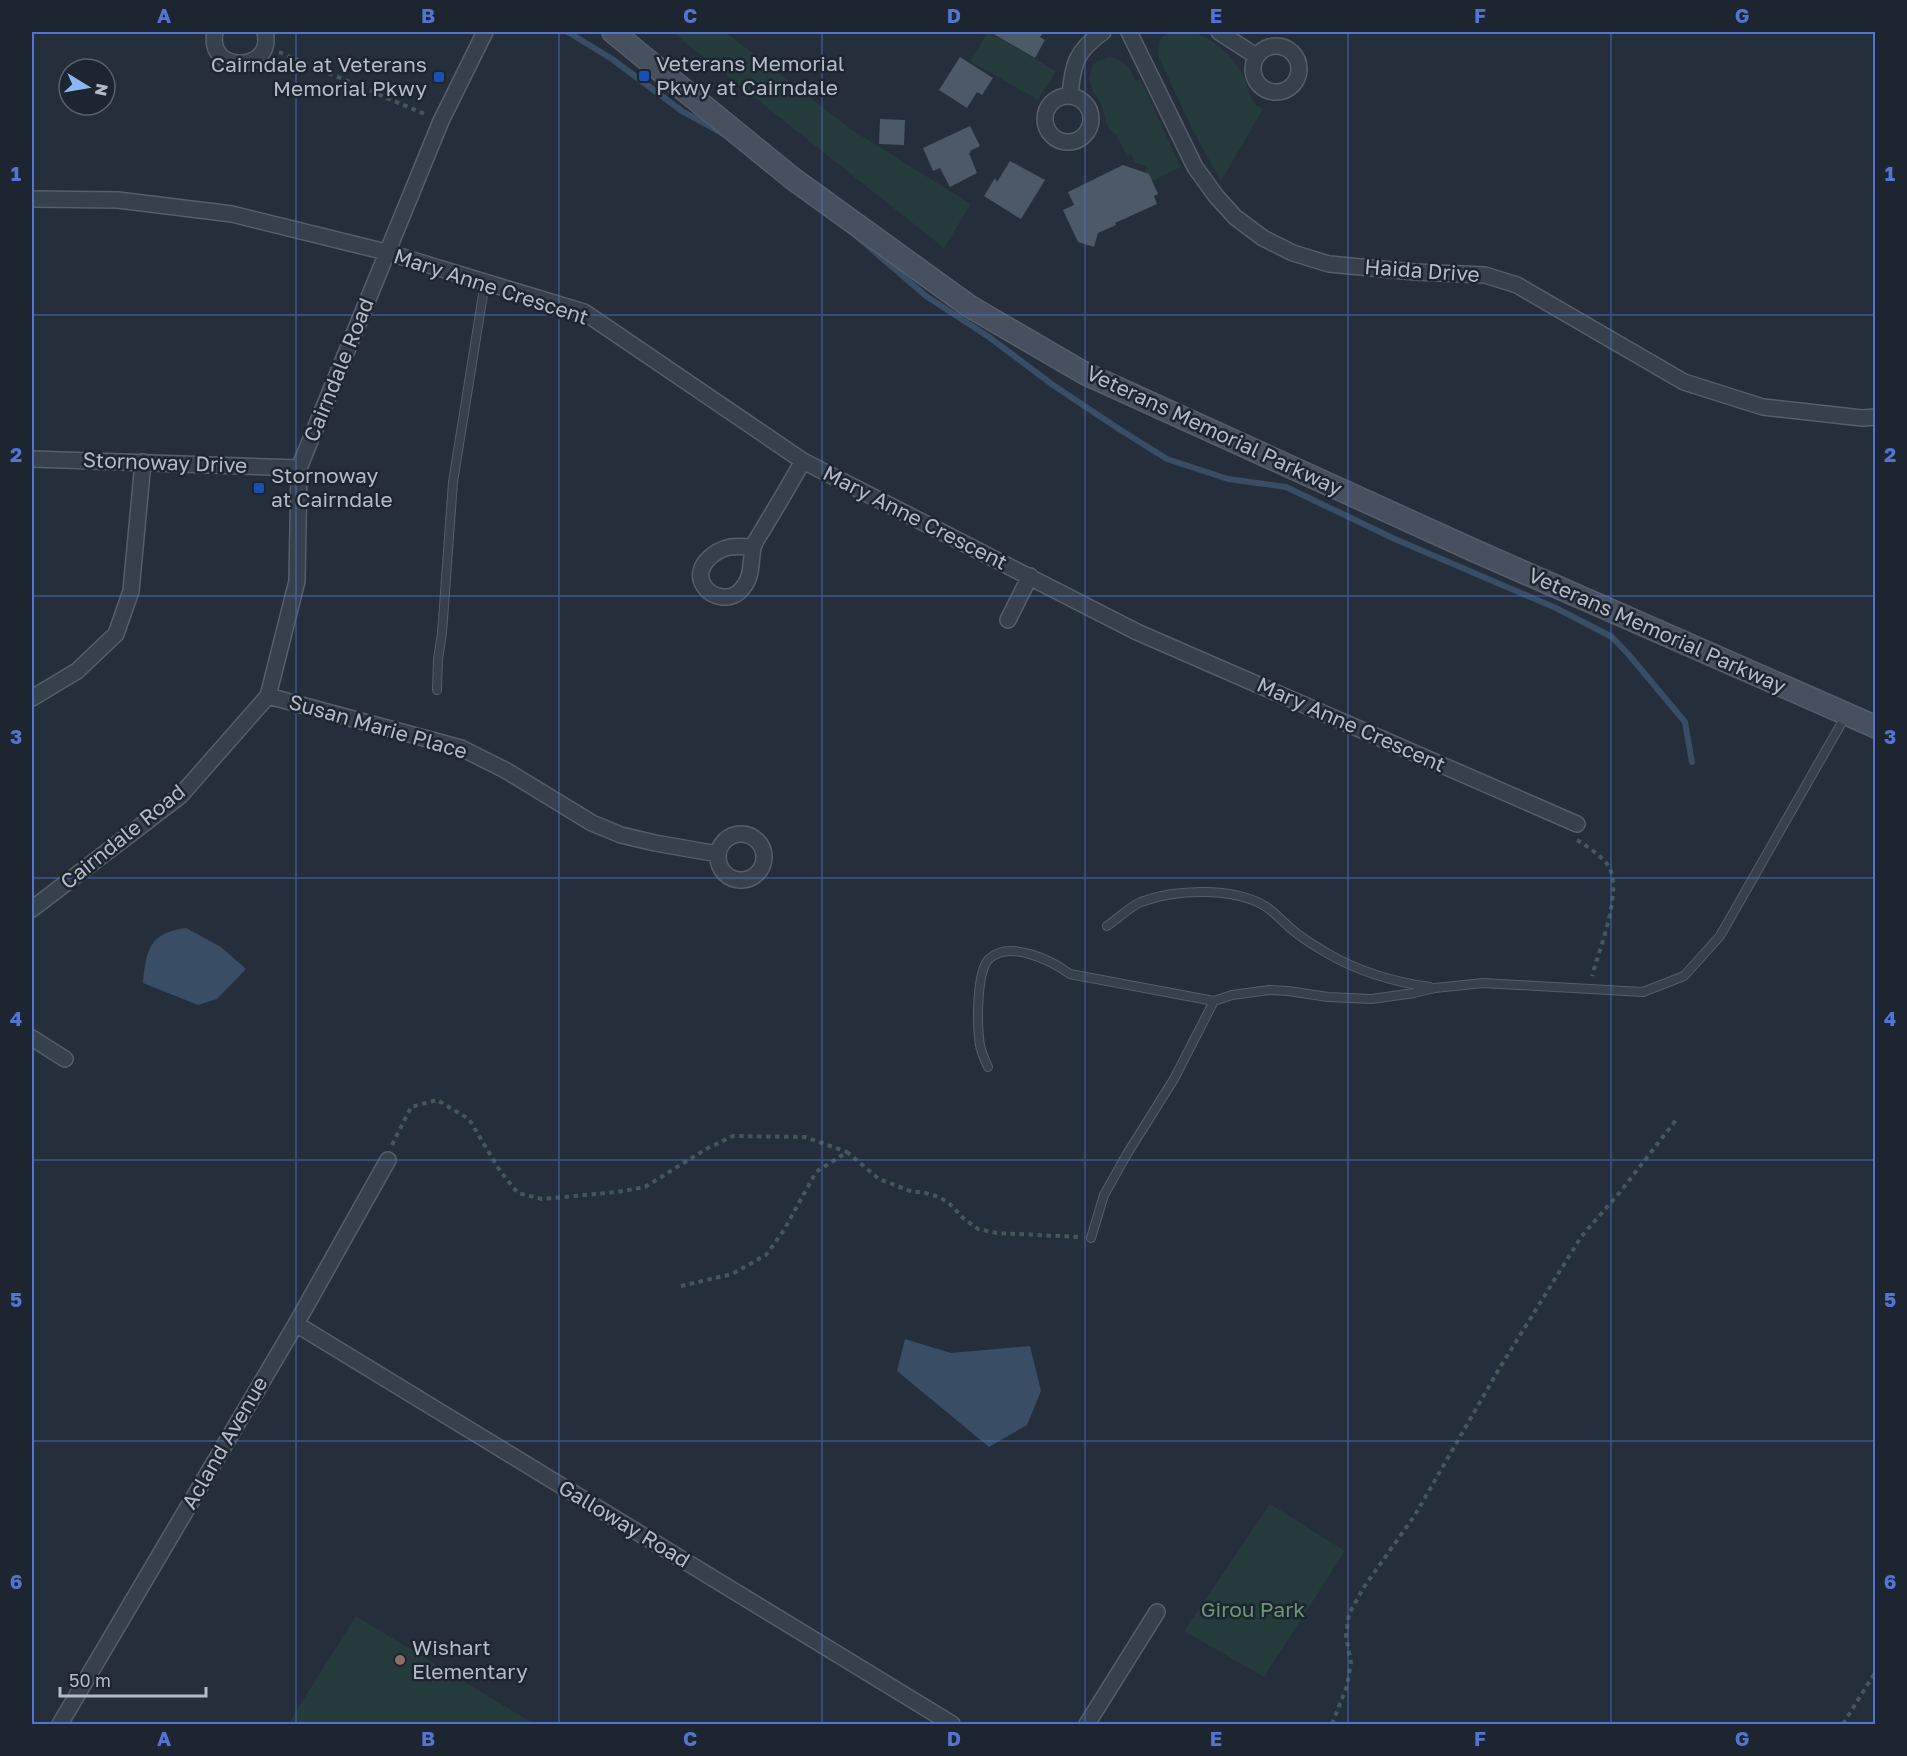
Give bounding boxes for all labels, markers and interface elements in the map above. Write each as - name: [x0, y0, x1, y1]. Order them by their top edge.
- text: A: [157, 3, 171, 27]
- text: B: [421, 3, 435, 27]
- text: C: [683, 3, 697, 27]
- text: D: [947, 3, 961, 27]
- text: E: [1210, 3, 1222, 27]
- text: F: [1474, 3, 1486, 27]
- text: G: [1735, 3, 1749, 27]
- place label: Veterans Memorial Pkwy at Cairndale: [656, 50, 845, 100]
- place label: Cairndale at Veterans Memorial Pkwy: [211, 51, 427, 101]
- north arrow: [57, 57, 117, 117]
- marker: Veterans Memorial Pkwy at Cairndale: [637, 69, 651, 83]
- marker: Cairndale at Veterans Memorial Pkwy: [432, 70, 446, 84]
- text: N: [91, 82, 113, 98]
- text: 1: [11, 161, 21, 185]
- text: 1: [1885, 161, 1895, 185]
- street label: Mary Anne Crescent: [391, 242, 592, 330]
- street label: Haida Drive: [1364, 253, 1481, 287]
- street label: Cairndale Road: [297, 294, 379, 445]
- street label: Veterans Memorial Parkway: [1082, 359, 1347, 501]
- text: 2: [10, 442, 22, 466]
- text: 2: [1884, 442, 1896, 466]
- street label: Stornoway Drive: [82, 446, 248, 478]
- street label: Mary Anne Crescent: [819, 459, 1012, 575]
- place label: Stornoway at Cairndale: [271, 462, 393, 512]
- marker: Stornoway at Cairndale: [252, 481, 266, 495]
- street label: Veterans Memorial Parkway: [1525, 561, 1790, 699]
- street label: Mary Anne Crescent: [1253, 671, 1450, 777]
- street label: Susan Marie Place: [286, 688, 471, 764]
- text: 3: [10, 724, 22, 748]
- text: 3: [1884, 724, 1896, 748]
- street label: Cairndale Road: [55, 778, 190, 894]
- text: 4: [10, 1006, 22, 1030]
- text: 4: [1884, 1006, 1896, 1030]
- text: 5: [10, 1287, 22, 1311]
- text: 5: [1884, 1287, 1896, 1311]
- street label: Acland Avenue: [176, 1371, 273, 1514]
- street label: Galloway Road: [554, 1474, 695, 1573]
- text: 6: [10, 1569, 22, 1593]
- text: 6: [1884, 1569, 1896, 1593]
- park label: Girou Park: [1201, 1596, 1305, 1622]
- place label: Wishart Elementary: [412, 1634, 528, 1684]
- marker: Wishart Elementary: [393, 1653, 407, 1667]
- scale bar: [60, 1660, 206, 1698]
- text: 50 m: [69, 1669, 111, 1691]
- text: A: [157, 1726, 171, 1750]
- text: B: [421, 1726, 435, 1750]
- text: C: [683, 1726, 697, 1750]
- text: D: [947, 1726, 961, 1750]
- text: E: [1210, 1726, 1222, 1750]
- text: F: [1474, 1726, 1486, 1750]
- text: G: [1735, 1726, 1749, 1750]

